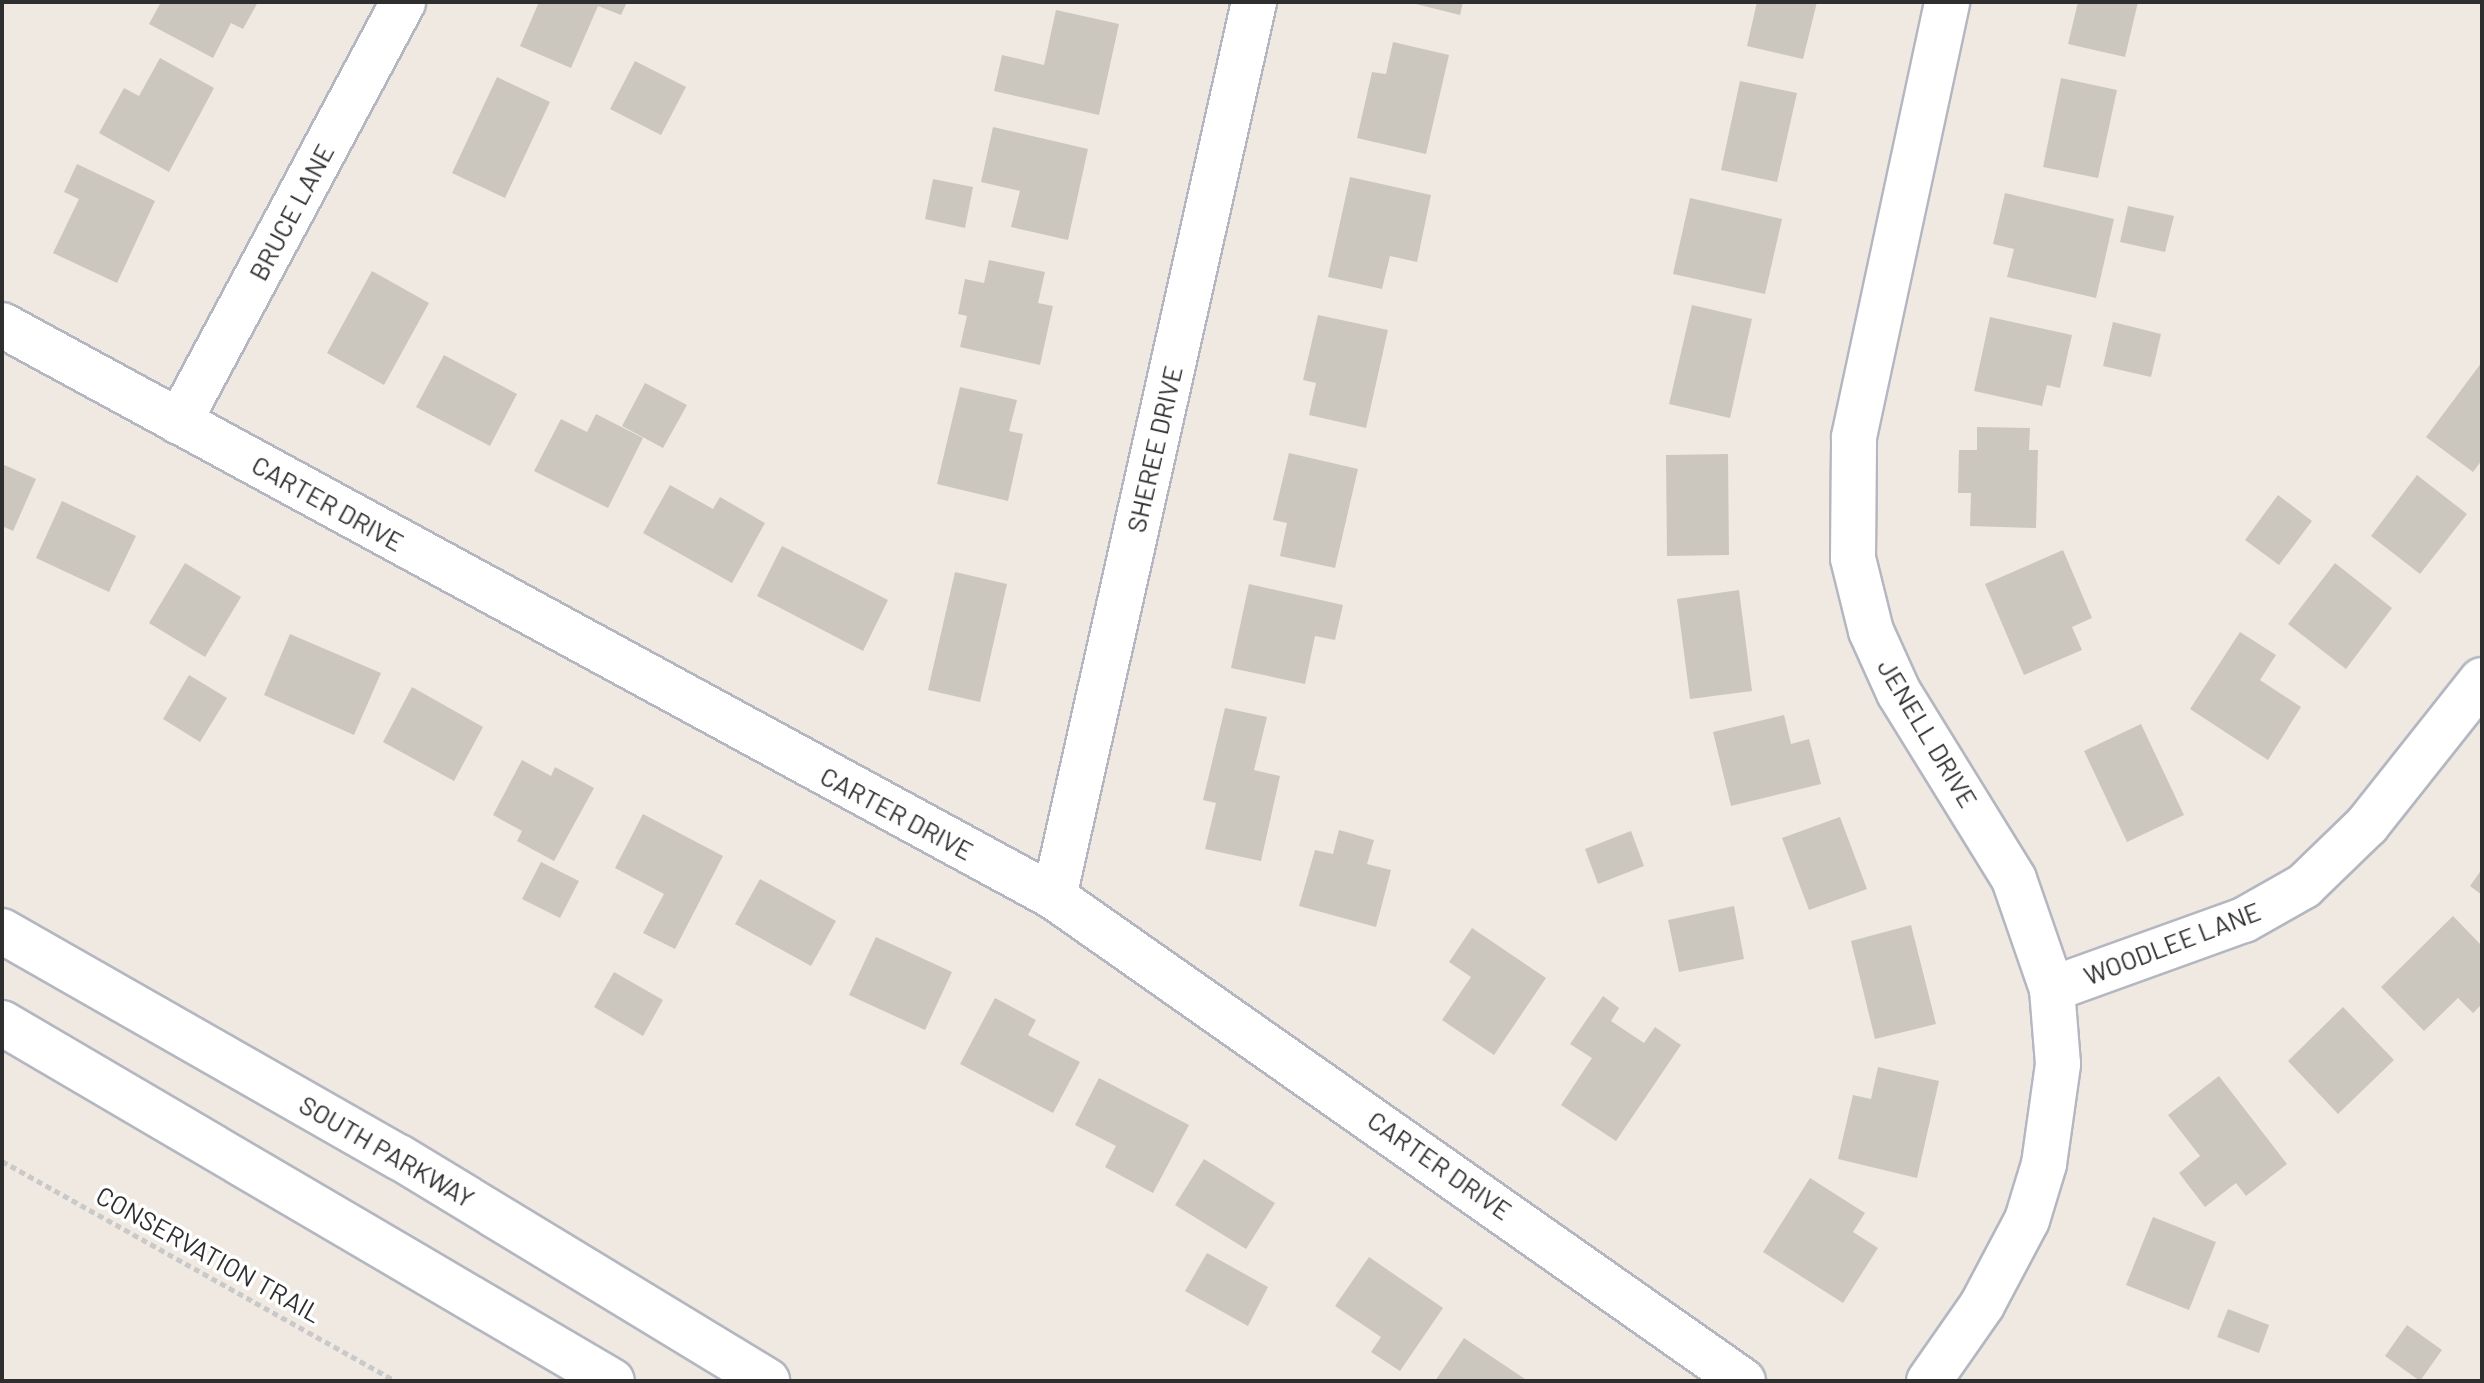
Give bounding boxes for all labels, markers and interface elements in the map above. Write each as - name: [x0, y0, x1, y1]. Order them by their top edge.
- street label: BRUCE LANE: [242, 138, 340, 286]
- street label: SHEREE DRIVE: [1120, 363, 1188, 535]
- street label: CARTER DRIVE: [247, 449, 409, 557]
- street label: JENELL DRIVE: [1871, 653, 1985, 813]
- street label: CARTER DRIVE: [815, 760, 979, 866]
- street label: WOODLEE LANE: [2079, 895, 2265, 991]
- street label: SOUTH PARKWAY: [294, 1088, 480, 1214]
- street label: CARTER DRIVE: [1362, 1104, 1518, 1226]
- street label: CONSERVATION TRAIL: [91, 1179, 327, 1329]

